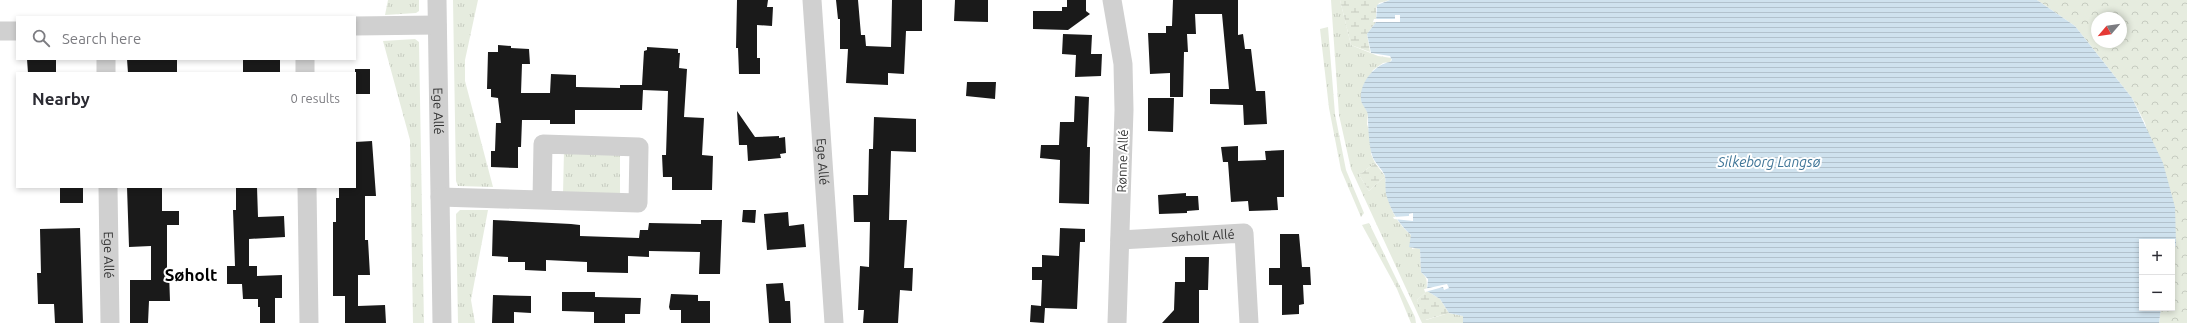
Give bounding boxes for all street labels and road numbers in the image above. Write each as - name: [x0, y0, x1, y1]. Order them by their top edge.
- street label: Ege Allé: [431, 87, 446, 135]
- street label: Rønne Allé: [1114, 129, 1130, 193]
- street label: Ege Allé: [814, 138, 832, 186]
- street label: Søholt Allé: [1171, 227, 1235, 244]
- street label: Ege Allé: [102, 231, 116, 279]

